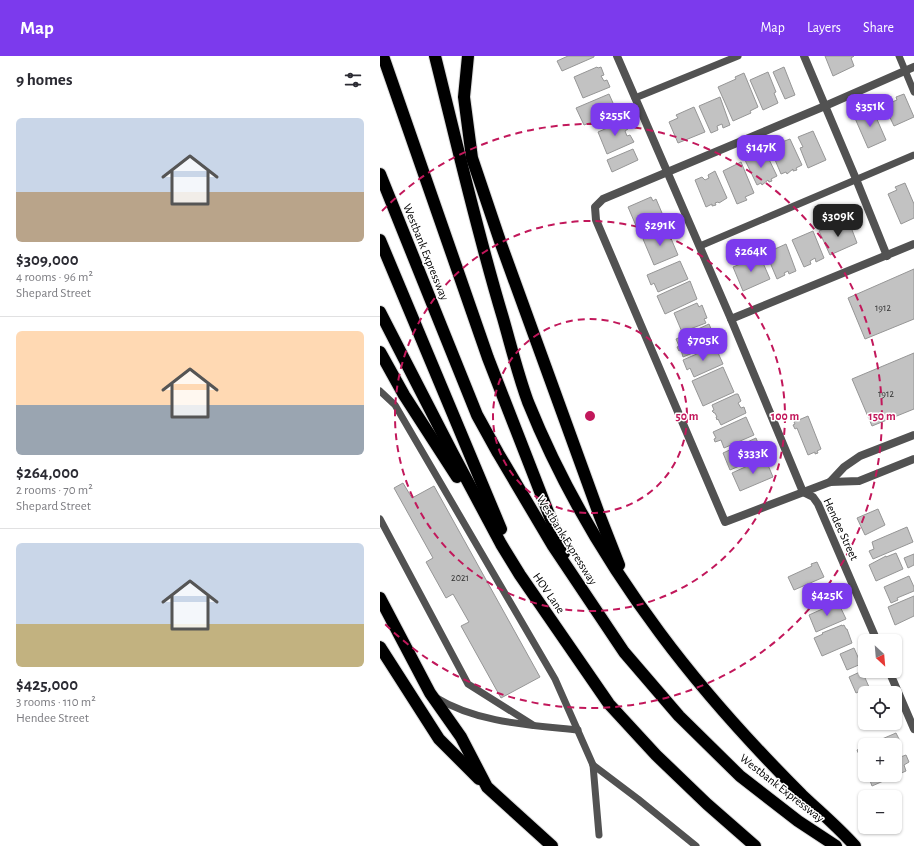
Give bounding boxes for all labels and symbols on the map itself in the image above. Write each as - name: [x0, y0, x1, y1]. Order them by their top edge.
- pin: $351K: [842, 94, 898, 128]
- pin: $255K: [587, 103, 643, 137]
- pin: $147K: [733, 135, 789, 169]
- street label: Westbank Expressway: [400, 202, 451, 302]
- pin: $309K: [810, 204, 866, 238]
- pin: $291K: [632, 213, 688, 247]
- pin: $264K: [723, 239, 779, 273]
- house number: 1912: [875, 303, 892, 313]
- pin: $705K: [675, 328, 731, 362]
- house number: 1912: [878, 389, 895, 399]
- centre of rings: [583, 409, 597, 423]
- text: 50 m: [676, 410, 699, 422]
- text: 100 m: [771, 410, 799, 422]
- text: 150 m: [868, 410, 896, 422]
- pin: $333K: [725, 441, 781, 475]
- street label: Westbank Expressway: [534, 493, 599, 587]
- street label: Hendee Street: [821, 496, 861, 562]
- street label: HOV Lane: [531, 571, 567, 615]
- house number: 2021: [451, 573, 469, 583]
- pin: $425K: [799, 583, 855, 617]
- north arrow: [858, 634, 902, 678]
- street label: Westbank Expressway: [737, 752, 826, 825]

